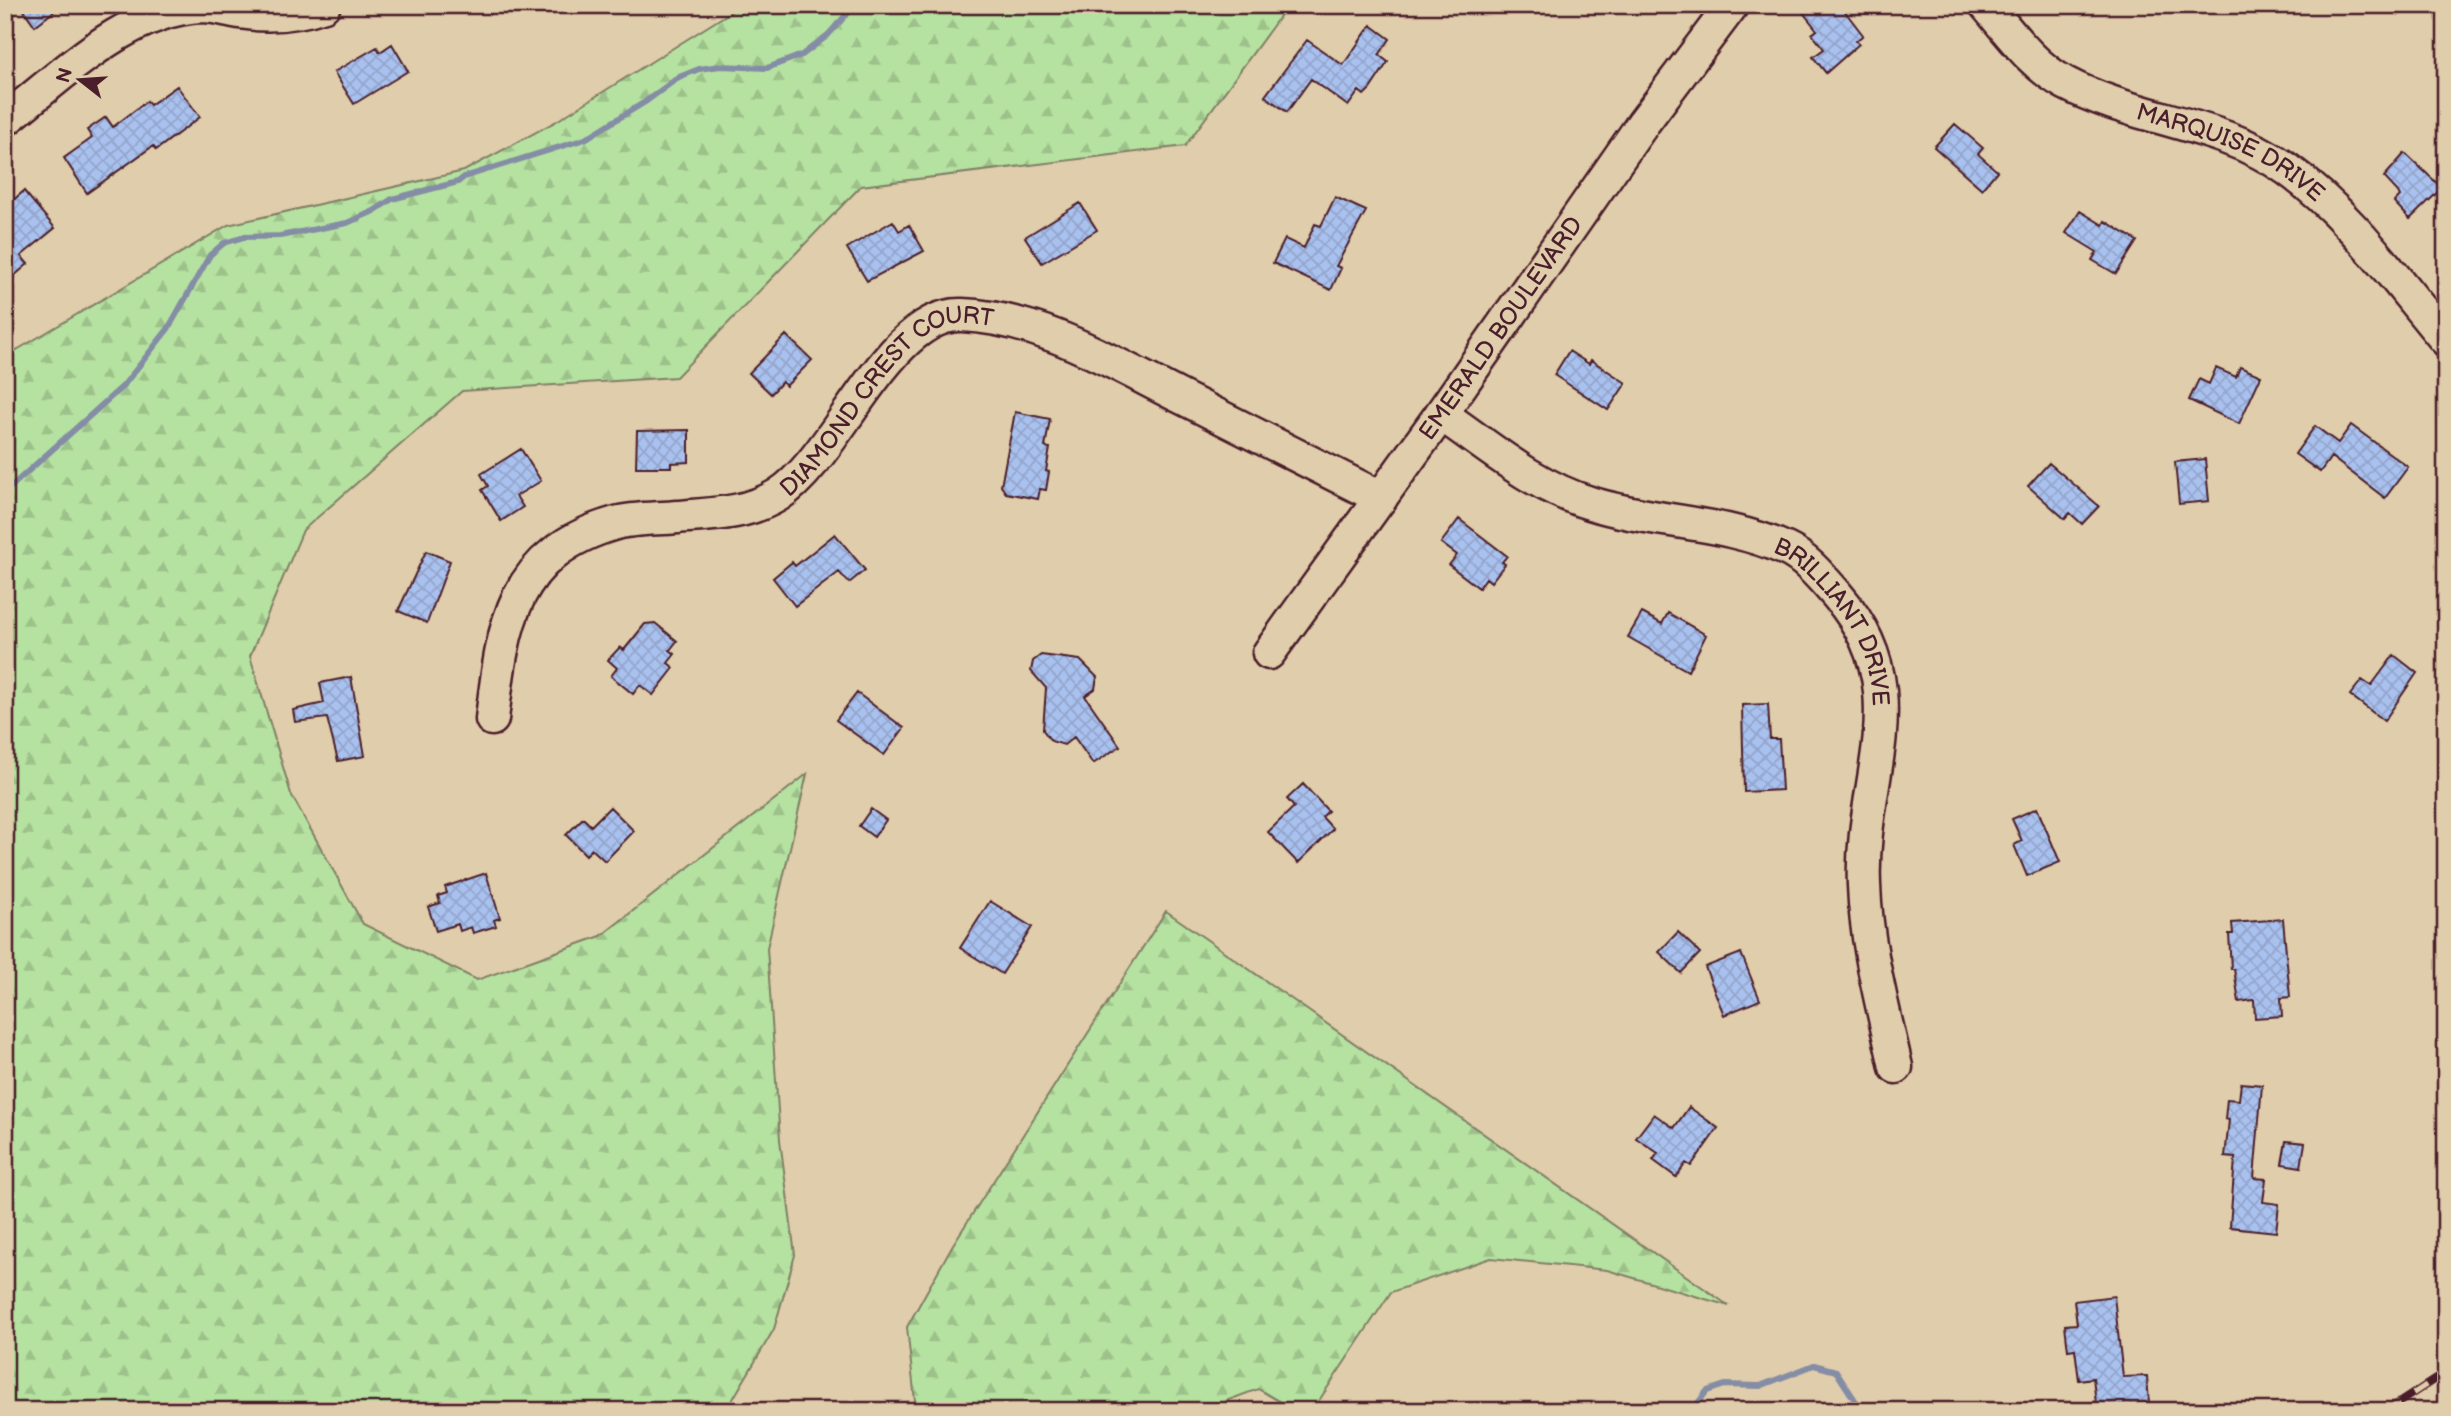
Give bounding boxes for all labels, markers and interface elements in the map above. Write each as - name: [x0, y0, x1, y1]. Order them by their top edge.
- north arrow: [46, 46, 116, 116]
- text: N: [52, 65, 78, 86]
- street label: MARQUISE DRIVE: [2133, 97, 2331, 208]
- street label: EMERALD BOULEVARD: [1413, 211, 1589, 446]
- street label: DIAMOND CREST COURT: [774, 300, 997, 503]
- street label: BRILLIANT DRIVE: [1770, 531, 1896, 707]

